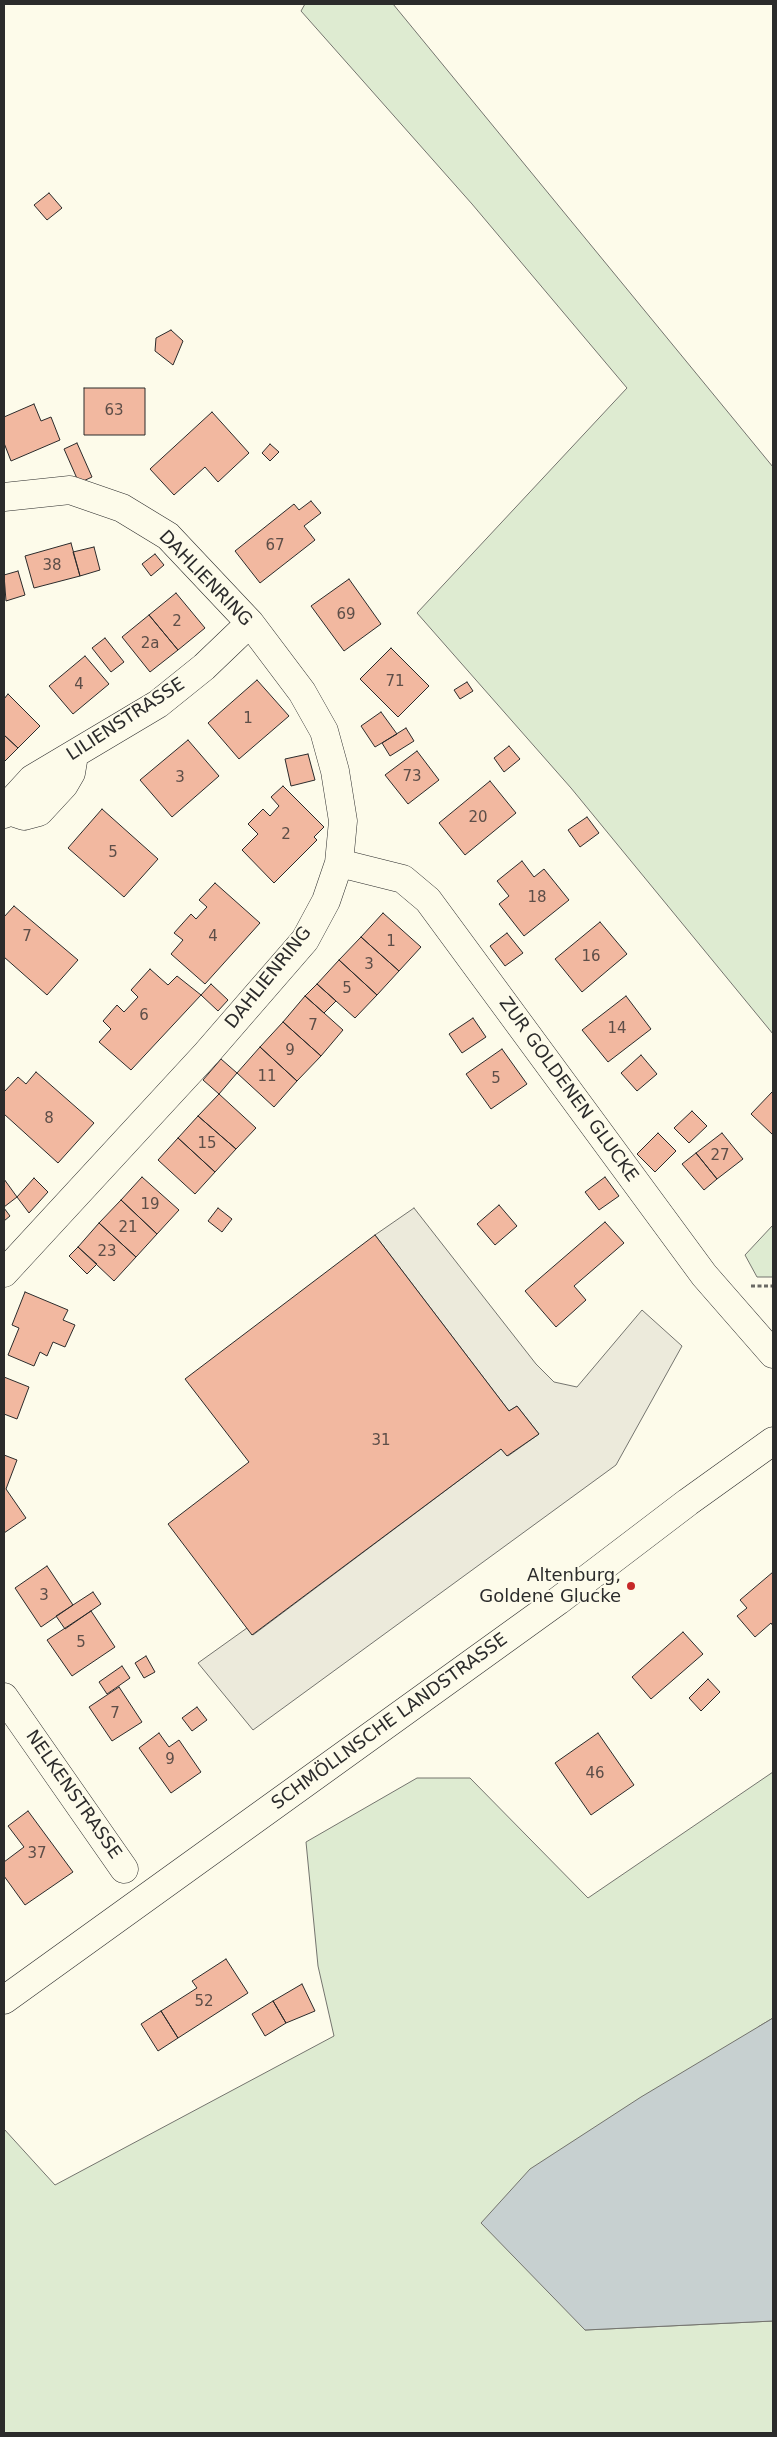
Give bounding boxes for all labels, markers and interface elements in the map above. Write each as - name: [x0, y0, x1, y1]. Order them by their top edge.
- house number: 63: [104, 402, 124, 420]
- street label: DAHLIENRING: [154, 527, 256, 631]
- house number: 67: [265, 537, 285, 555]
- house number: 38: [42, 557, 62, 575]
- house number: 69: [336, 606, 356, 624]
- house number: 2: [172, 613, 182, 631]
- house number: 2a: [141, 635, 159, 653]
- house number: 71: [385, 673, 405, 691]
- street label: LILIENSTRASSE: [63, 674, 189, 766]
- house number: 4: [74, 676, 84, 694]
- house number: 1: [243, 710, 253, 728]
- house number: 73: [402, 768, 422, 786]
- house number: 3: [175, 769, 185, 787]
- house number: 20: [468, 809, 488, 827]
- house number: 2: [281, 826, 291, 844]
- house number: 5: [108, 844, 118, 862]
- house number: 18: [527, 889, 547, 907]
- street label: DAHLIENRING: [221, 923, 317, 1033]
- house number: 7: [22, 928, 32, 946]
- house number: 4: [208, 928, 218, 946]
- house number: 1: [386, 933, 396, 951]
- house number: 16: [581, 948, 601, 966]
- house number: 3: [364, 956, 374, 974]
- house number: 5: [342, 980, 352, 998]
- street label: ZUR GOLDENEN GLUCKE: [494, 993, 642, 1187]
- house number: 6: [139, 1007, 149, 1025]
- house number: 7: [308, 1017, 318, 1035]
- house number: 14: [607, 1020, 627, 1038]
- house number: 9: [285, 1042, 295, 1060]
- house number: 11: [257, 1068, 277, 1086]
- house number: 5: [491, 1070, 501, 1088]
- house number: 8: [44, 1110, 54, 1128]
- house number: 15: [197, 1135, 217, 1153]
- house number: 27: [710, 1147, 730, 1165]
- house number: 19: [140, 1196, 160, 1214]
- house number: 21: [118, 1219, 138, 1237]
- house number: 23: [97, 1243, 117, 1261]
- house number: 31: [371, 1432, 391, 1450]
- place label: Altenburg, Goldene Glucke: [479, 1565, 621, 1608]
- marker: Altenburg, Goldene Glucke: [625, 1580, 637, 1592]
- house number: 3: [39, 1587, 49, 1605]
- street label: SCHMÖLLNSCHE LANDSTRASSE: [268, 1629, 512, 1815]
- house number: 5: [76, 1634, 86, 1652]
- house number: 7: [110, 1705, 120, 1723]
- street label: NELKENSTRASSE: [20, 1726, 126, 1864]
- house number: 9: [165, 1751, 175, 1769]
- house number: 46: [585, 1765, 605, 1783]
- house number: 37: [27, 1845, 47, 1863]
- house number: 52: [194, 1993, 214, 2011]

